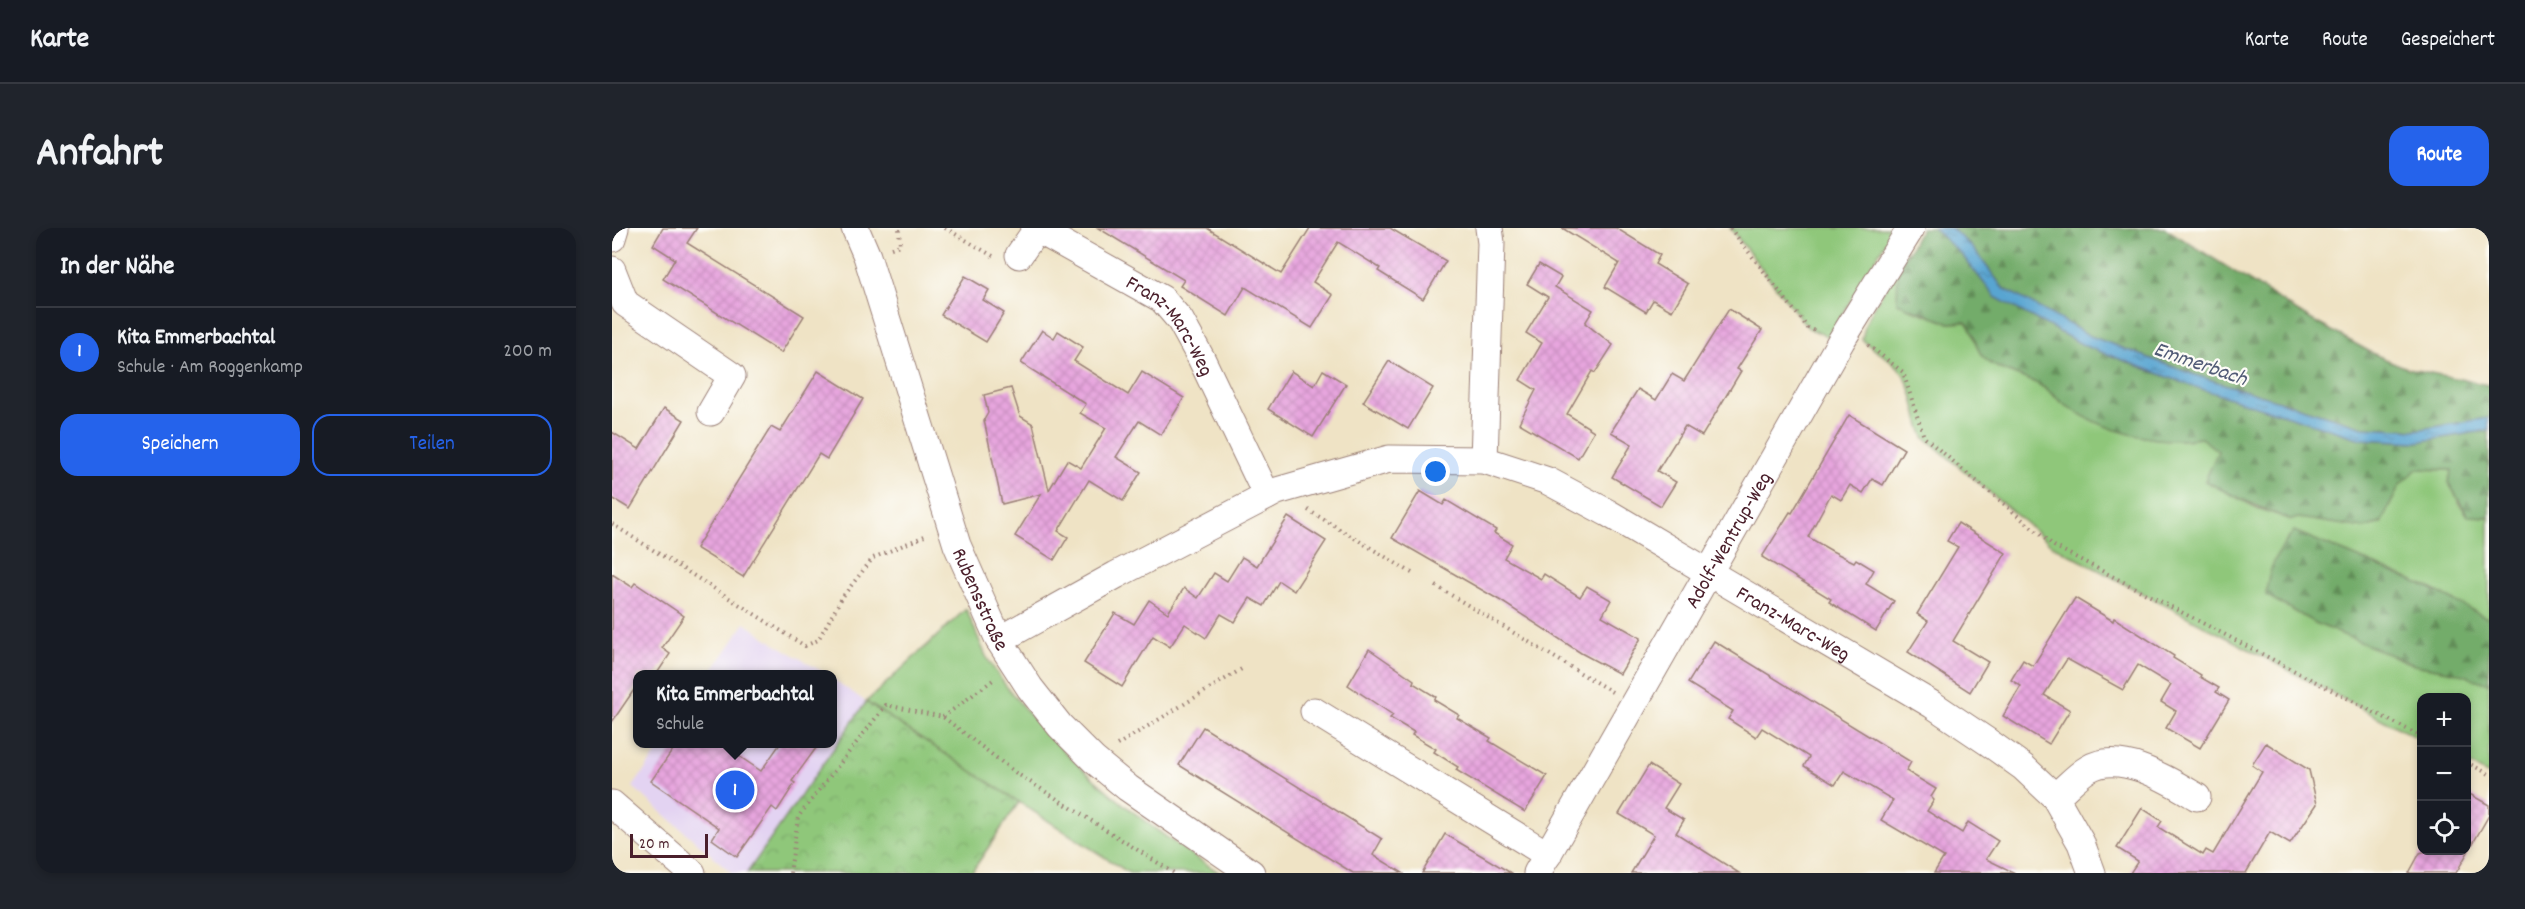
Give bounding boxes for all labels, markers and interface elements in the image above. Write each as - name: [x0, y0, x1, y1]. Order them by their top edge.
- text: Karte: [30, 21, 89, 61]
- text: Karte: [2245, 26, 2289, 56]
- text: Route: [2322, 26, 2368, 56]
- text: Gespeichert: [2401, 26, 2495, 56]
- text: Anfahrt: [36, 126, 163, 186]
- button: Route: [2389, 126, 2489, 186]
- text: In der Nähe: [60, 249, 174, 286]
- street label: Franz-Marc-Weg: [1119, 270, 1220, 382]
- text: Kita Emmerbachtal: [117, 323, 275, 354]
- water label: Emmerbach: [2149, 335, 2252, 396]
- text: 1: [77, 338, 82, 366]
- text: 200 m: [503, 338, 552, 366]
- text: Schule · Am Roggenkamp: [117, 354, 303, 382]
- button: Speichern: [60, 414, 300, 476]
- button: Teilen: [312, 414, 552, 476]
- your location: [1421, 457, 1450, 486]
- street label: Adolf-Wentrup-Weg: [1679, 467, 1781, 615]
- street label: Rubensstraße: [942, 544, 1014, 658]
- street label: Franz-Marc-Weg: [1729, 580, 1855, 671]
- popup: [633, 670, 837, 748]
- text: Kita Emmerbachtal: [656, 680, 814, 711]
- map controls: [2417, 693, 2471, 855]
- button: +: [2417, 693, 2471, 747]
- text: Schule: [656, 711, 704, 739]
- button: −: [2417, 747, 2471, 801]
- pin: 1: [716, 768, 754, 812]
- button: locate: [2417, 801, 2471, 855]
- scale bar: [630, 831, 708, 858]
- text: 20 m: [639, 833, 669, 856]

